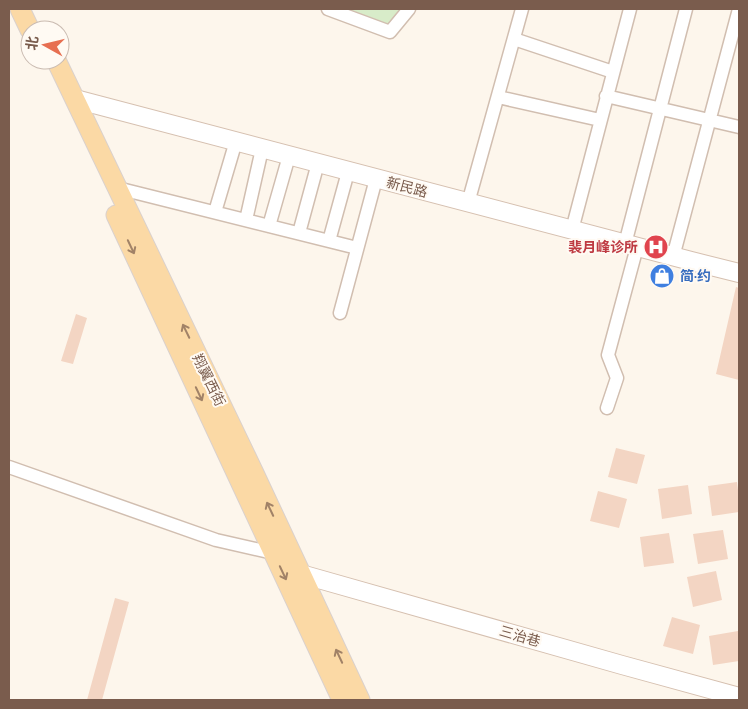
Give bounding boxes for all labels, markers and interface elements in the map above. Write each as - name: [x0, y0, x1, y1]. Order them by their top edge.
- north arrow: [20, 20, 70, 70]
- text: 北: [22, 35, 42, 51]
- street label: 新民路: [384, 173, 430, 201]
- hospital icon: 裴月峰诊所: [643, 234, 669, 260]
- place label: 裴月峰诊所: [568, 238, 638, 256]
- one-way arrow: [127, 239, 136, 254]
- shop icon: 简·约: [649, 263, 675, 289]
- place label: 简·约: [680, 267, 711, 285]
- one-way arrow: [180, 323, 190, 338]
- street label: 翔翼西街: [189, 351, 229, 409]
- one-way arrow: [195, 386, 205, 401]
- one-way arrow: [265, 502, 275, 517]
- one-way arrow: [278, 566, 288, 581]
- street label: 三治巷: [497, 622, 543, 650]
- one-way arrow: [334, 649, 344, 664]

